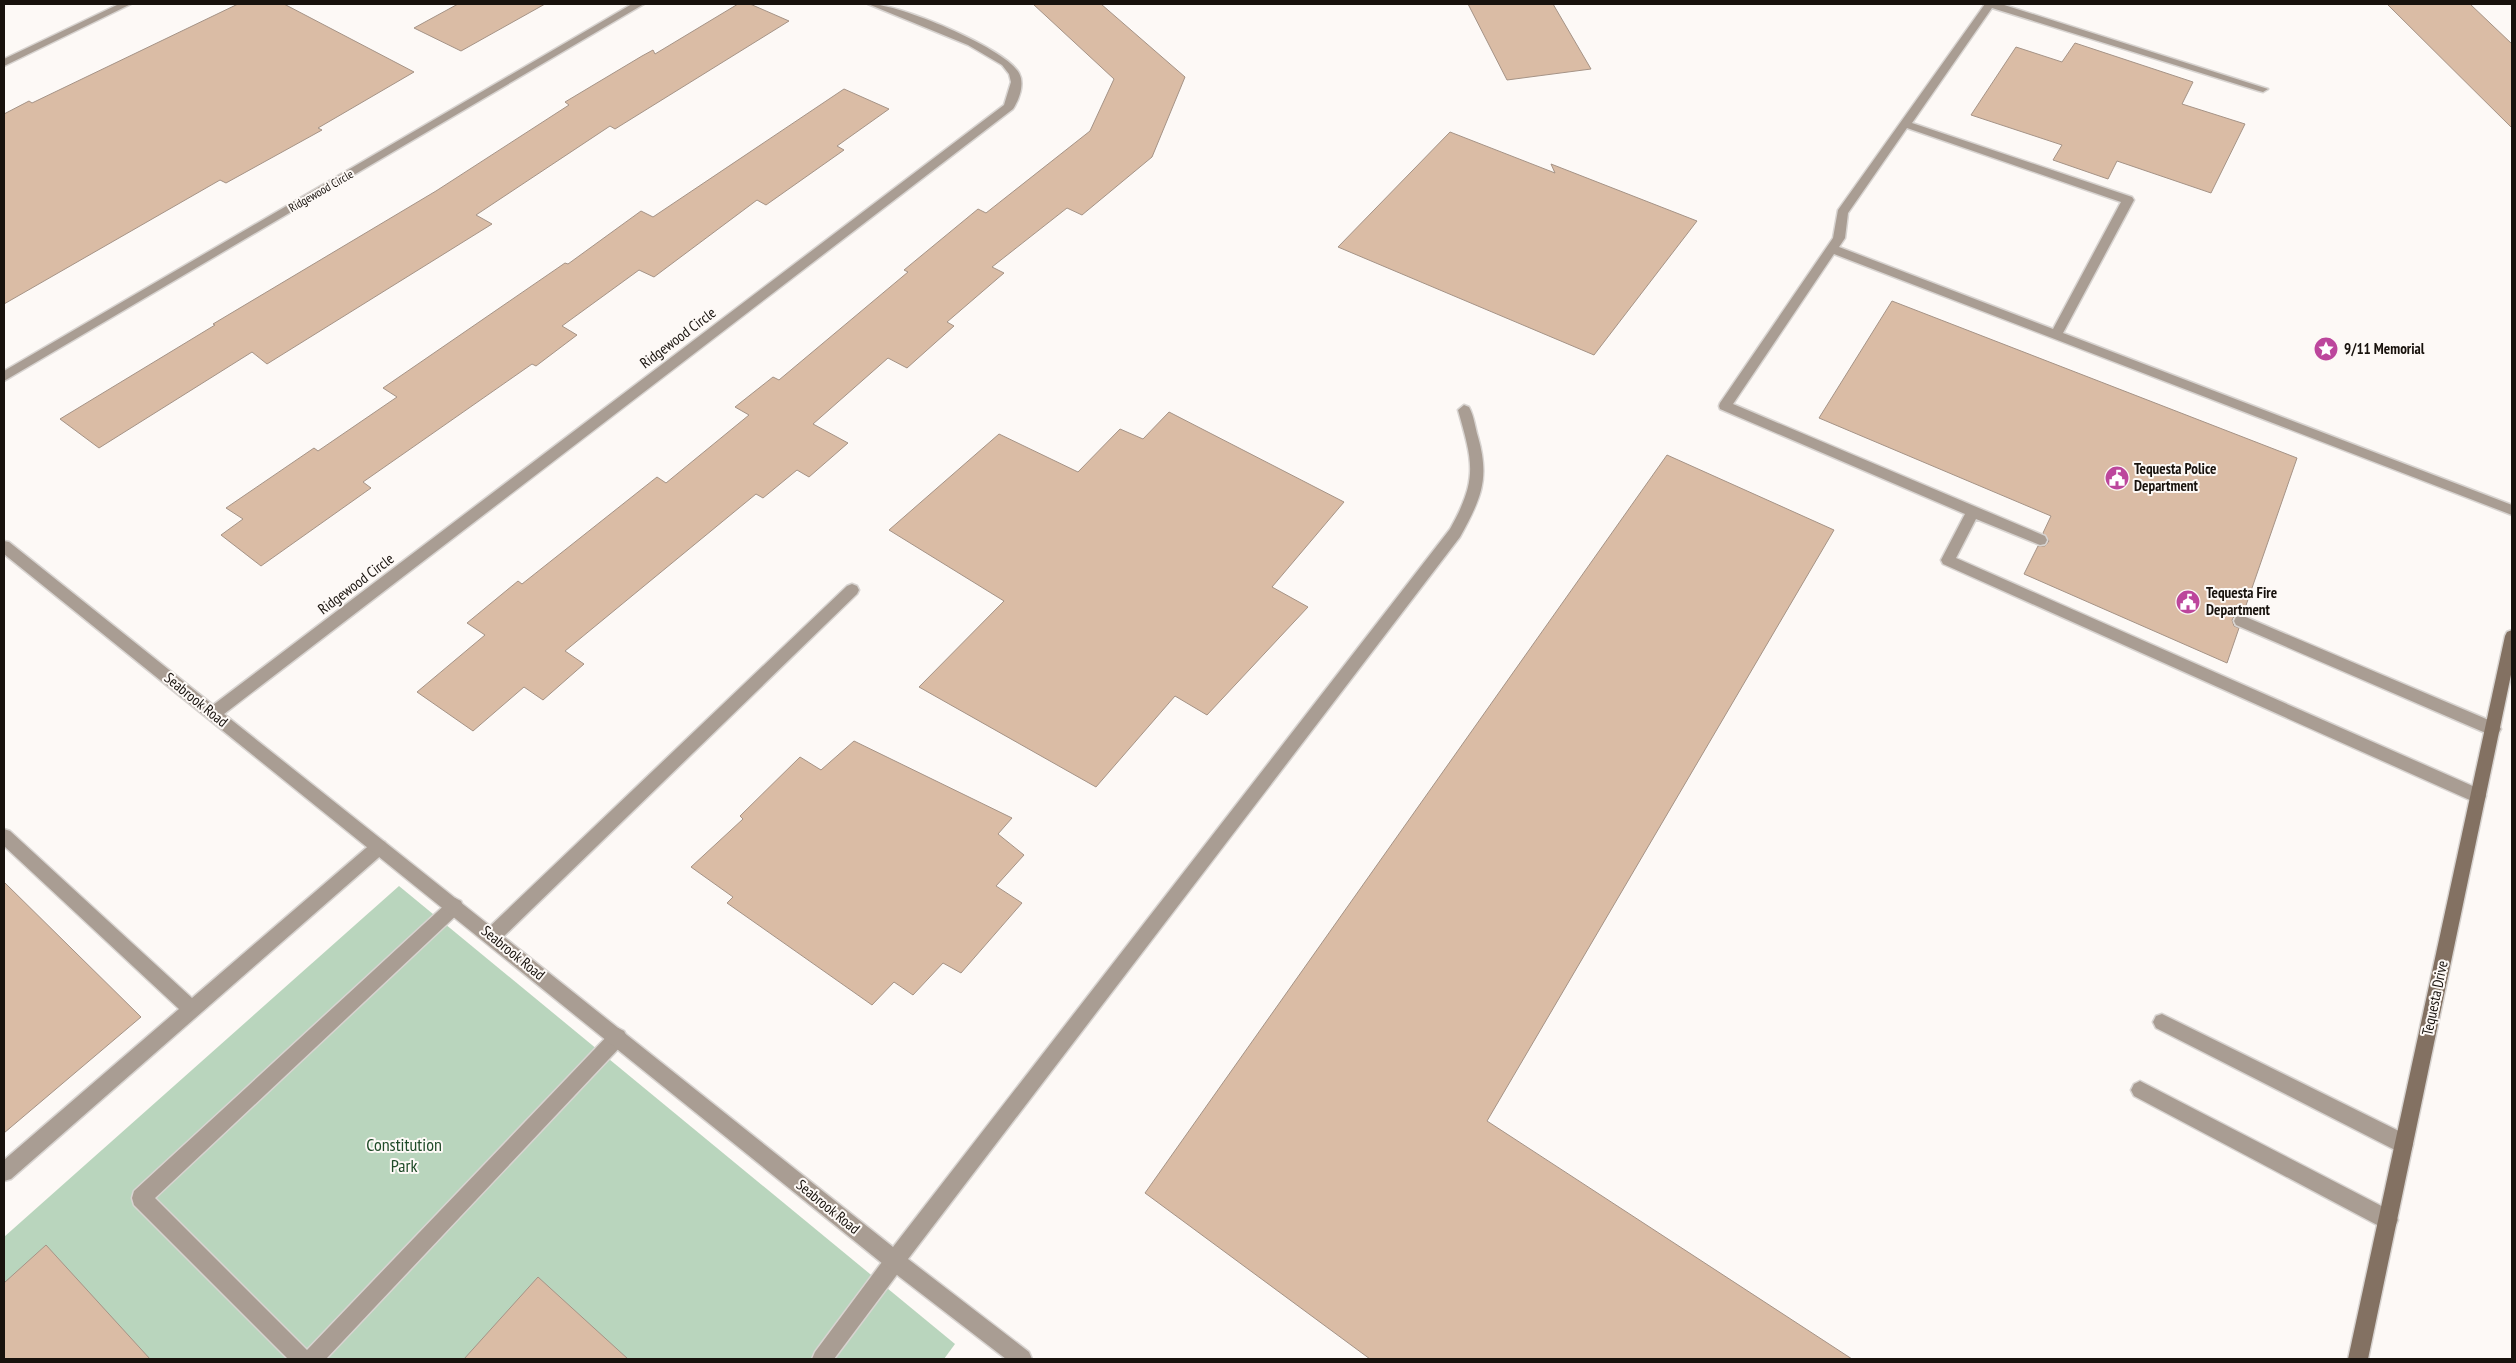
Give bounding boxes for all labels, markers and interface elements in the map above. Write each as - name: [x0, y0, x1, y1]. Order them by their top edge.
- street label: Ridgewood Circle: [286, 166, 356, 215]
- street label: Ridgewood Circle: [636, 303, 719, 372]
- place icon: 9/11 Memorial: [2313, 336, 2339, 362]
- place label: 9/11 Memorial: [2344, 339, 2425, 358]
- place label: Tequesta Police Department: [2134, 459, 2216, 495]
- public building icon: Tequesta Police Department: [2104, 465, 2130, 491]
- street label: Ridgewood Circle: [314, 549, 397, 618]
- place label: Tequesta Fire Department: [2206, 583, 2277, 619]
- public building icon: Tequesta Fire Department: [2175, 589, 2201, 615]
- street label: Seabrook Road: [161, 668, 232, 731]
- street label: Seabrook Road: [478, 921, 549, 984]
- street label: Tequesta Drive: [2417, 959, 2452, 1037]
- park label: Constitution Park: [366, 1133, 442, 1177]
- street label: Seabrook Road: [793, 1175, 864, 1238]

